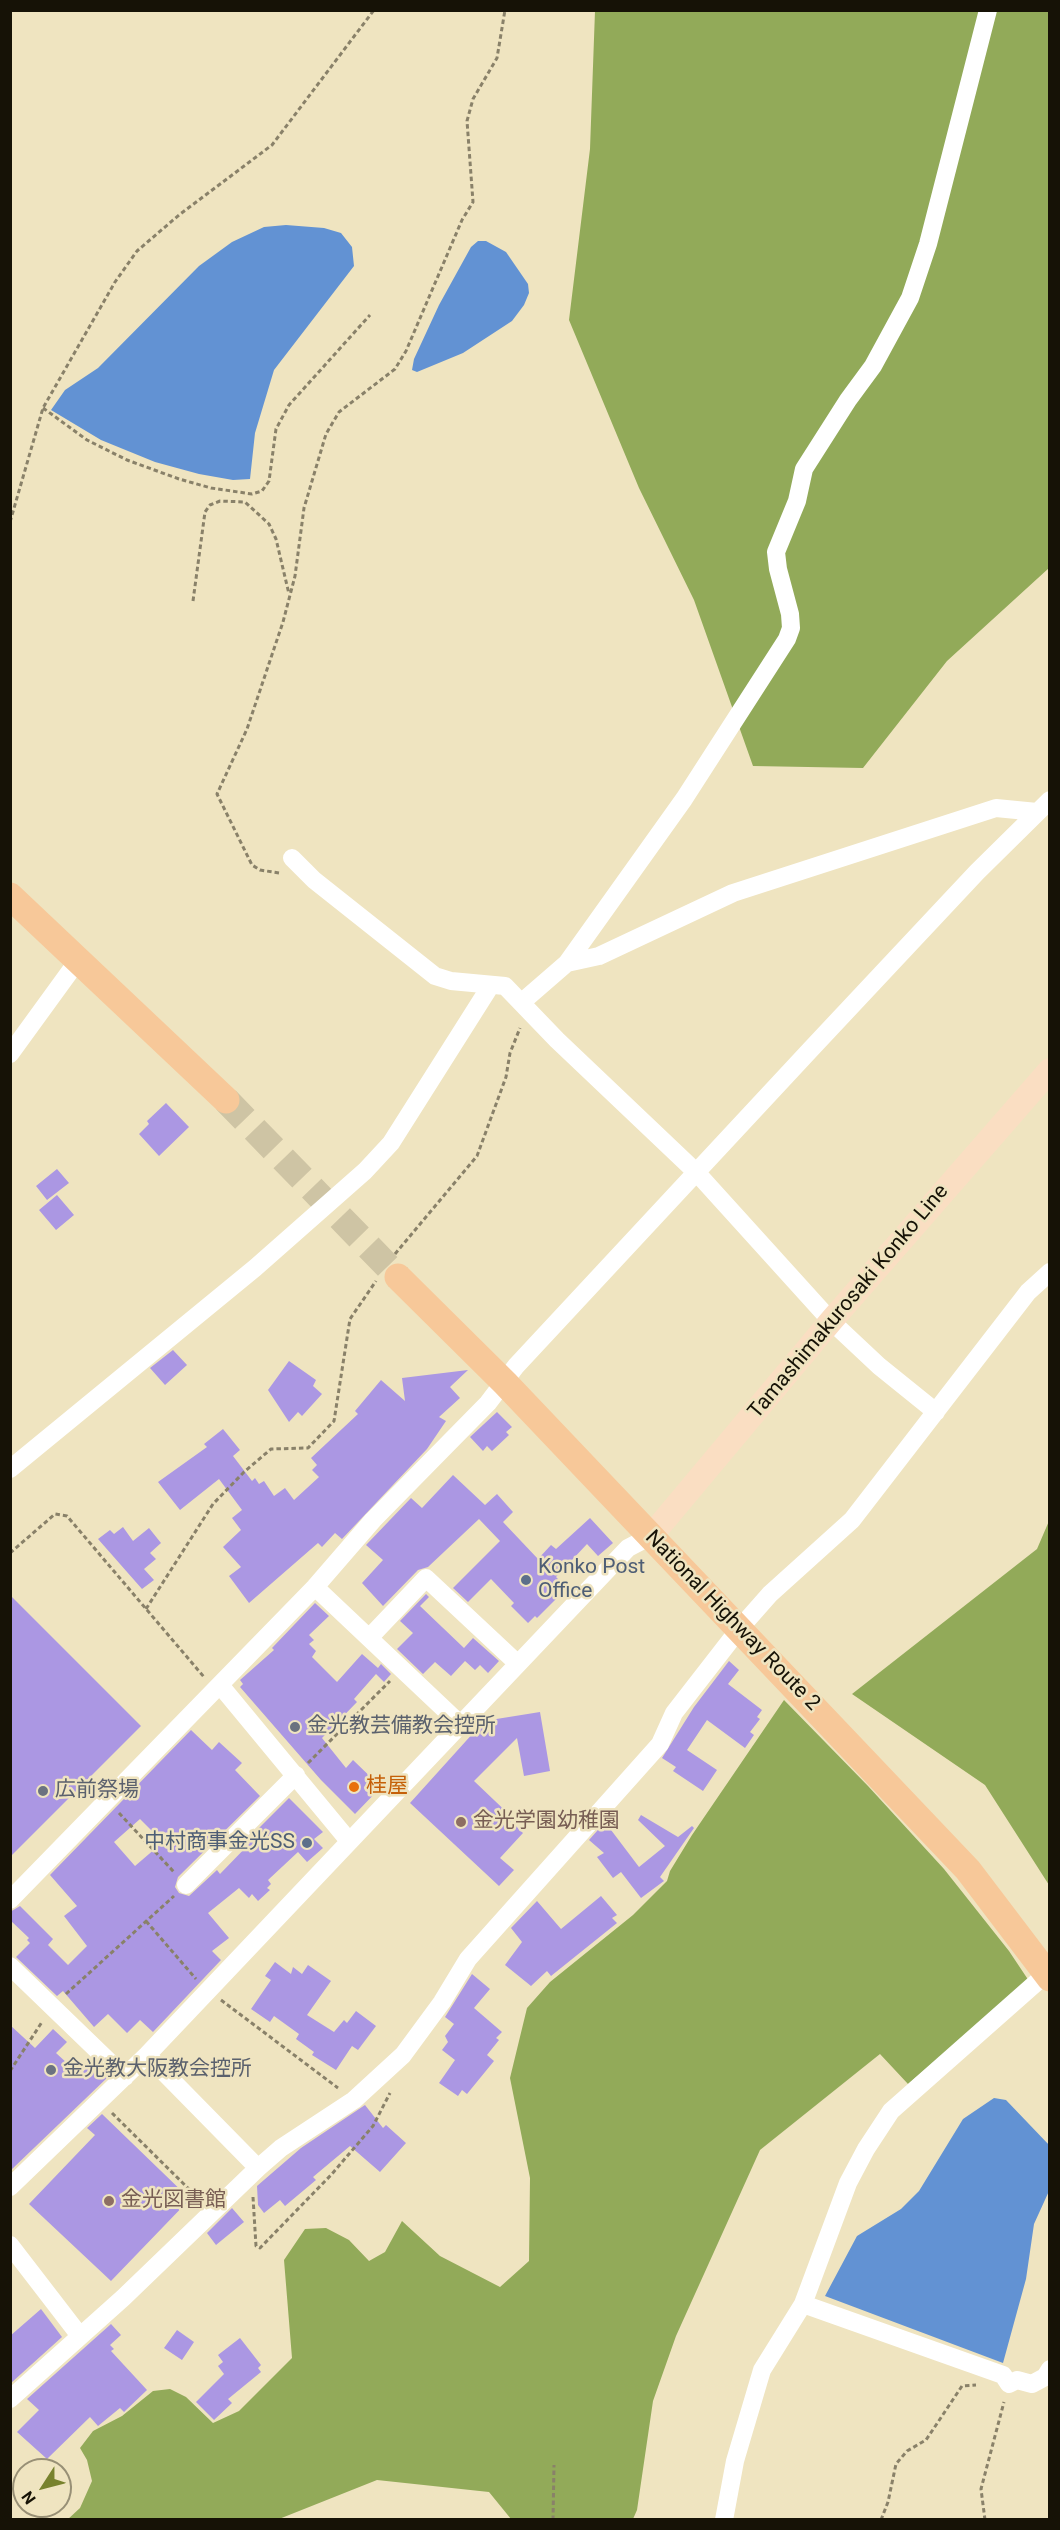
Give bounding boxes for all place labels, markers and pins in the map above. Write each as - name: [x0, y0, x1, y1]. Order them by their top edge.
- place label: Konko Post Office: [538, 1555, 645, 1605]
- marker: Konko Post Office: [519, 1573, 533, 1587]
- place label: 金光教芸備教会控所: [307, 1714, 496, 1740]
- marker: 金光教芸備教会控所: [288, 1720, 302, 1734]
- place label: 桂屋: [366, 1774, 408, 1800]
- place label: 広前祭場: [55, 1778, 139, 1804]
- marker: 桂屋: [347, 1780, 361, 1794]
- marker: 広前祭場: [36, 1784, 50, 1798]
- place label: 金光学園幼稚園: [473, 1809, 620, 1835]
- marker: 金光学園幼稚園: [454, 1815, 468, 1829]
- place label: 中村商事金光SS: [144, 1830, 295, 1856]
- marker: 中村商事金光SS: [300, 1836, 314, 1850]
- place label: 金光教大阪教会控所: [63, 2057, 252, 2083]
- marker: 金光教大阪教会控所: [44, 2063, 58, 2077]
- place label: 金光図書館: [121, 2188, 226, 2214]
- marker: 金光図書館: [102, 2194, 116, 2208]

